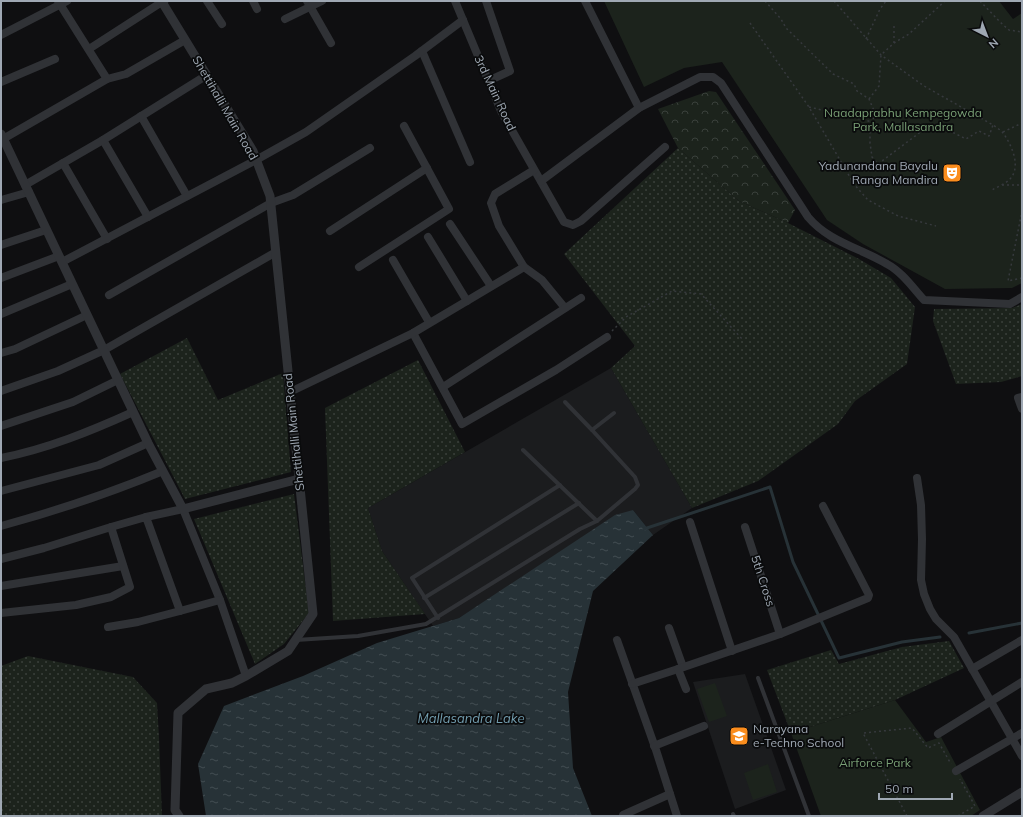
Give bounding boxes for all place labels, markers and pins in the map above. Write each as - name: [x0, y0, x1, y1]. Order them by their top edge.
- place label: Yadunandana Bayalu Ranga Mandira: [818, 158, 938, 187]
- theatre icon: Yadunandana Bayalu Ranga Mandira: [941, 162, 963, 184]
- place label: Narayana e-Techno School: [753, 721, 844, 750]
- school or university icon: Narayana e-Techno School: [728, 725, 750, 747]

